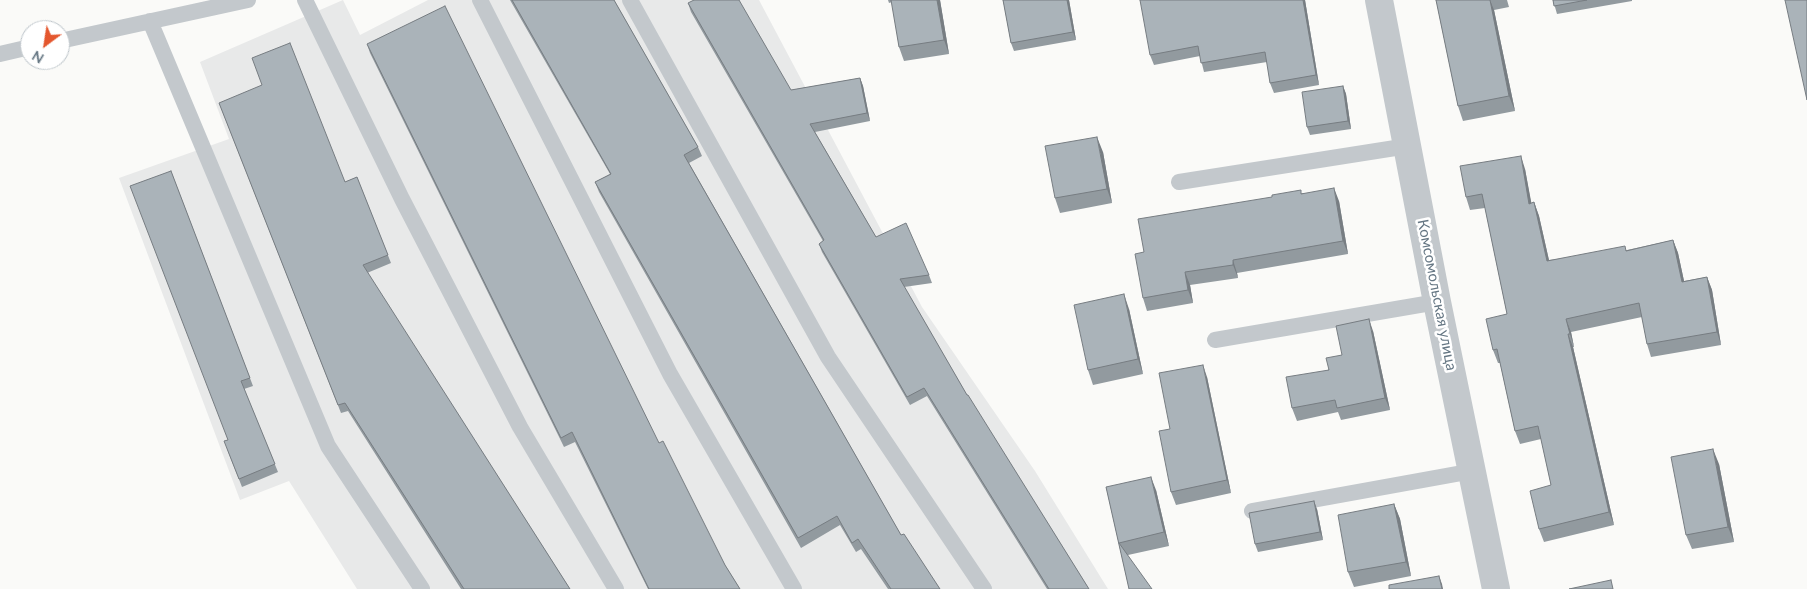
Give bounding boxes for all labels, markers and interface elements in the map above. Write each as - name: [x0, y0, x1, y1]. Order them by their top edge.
- north arrow: [20, 20, 70, 70]
- text: N: [29, 47, 47, 67]
- street label: Комсомольская улица: [1414, 218, 1460, 372]

